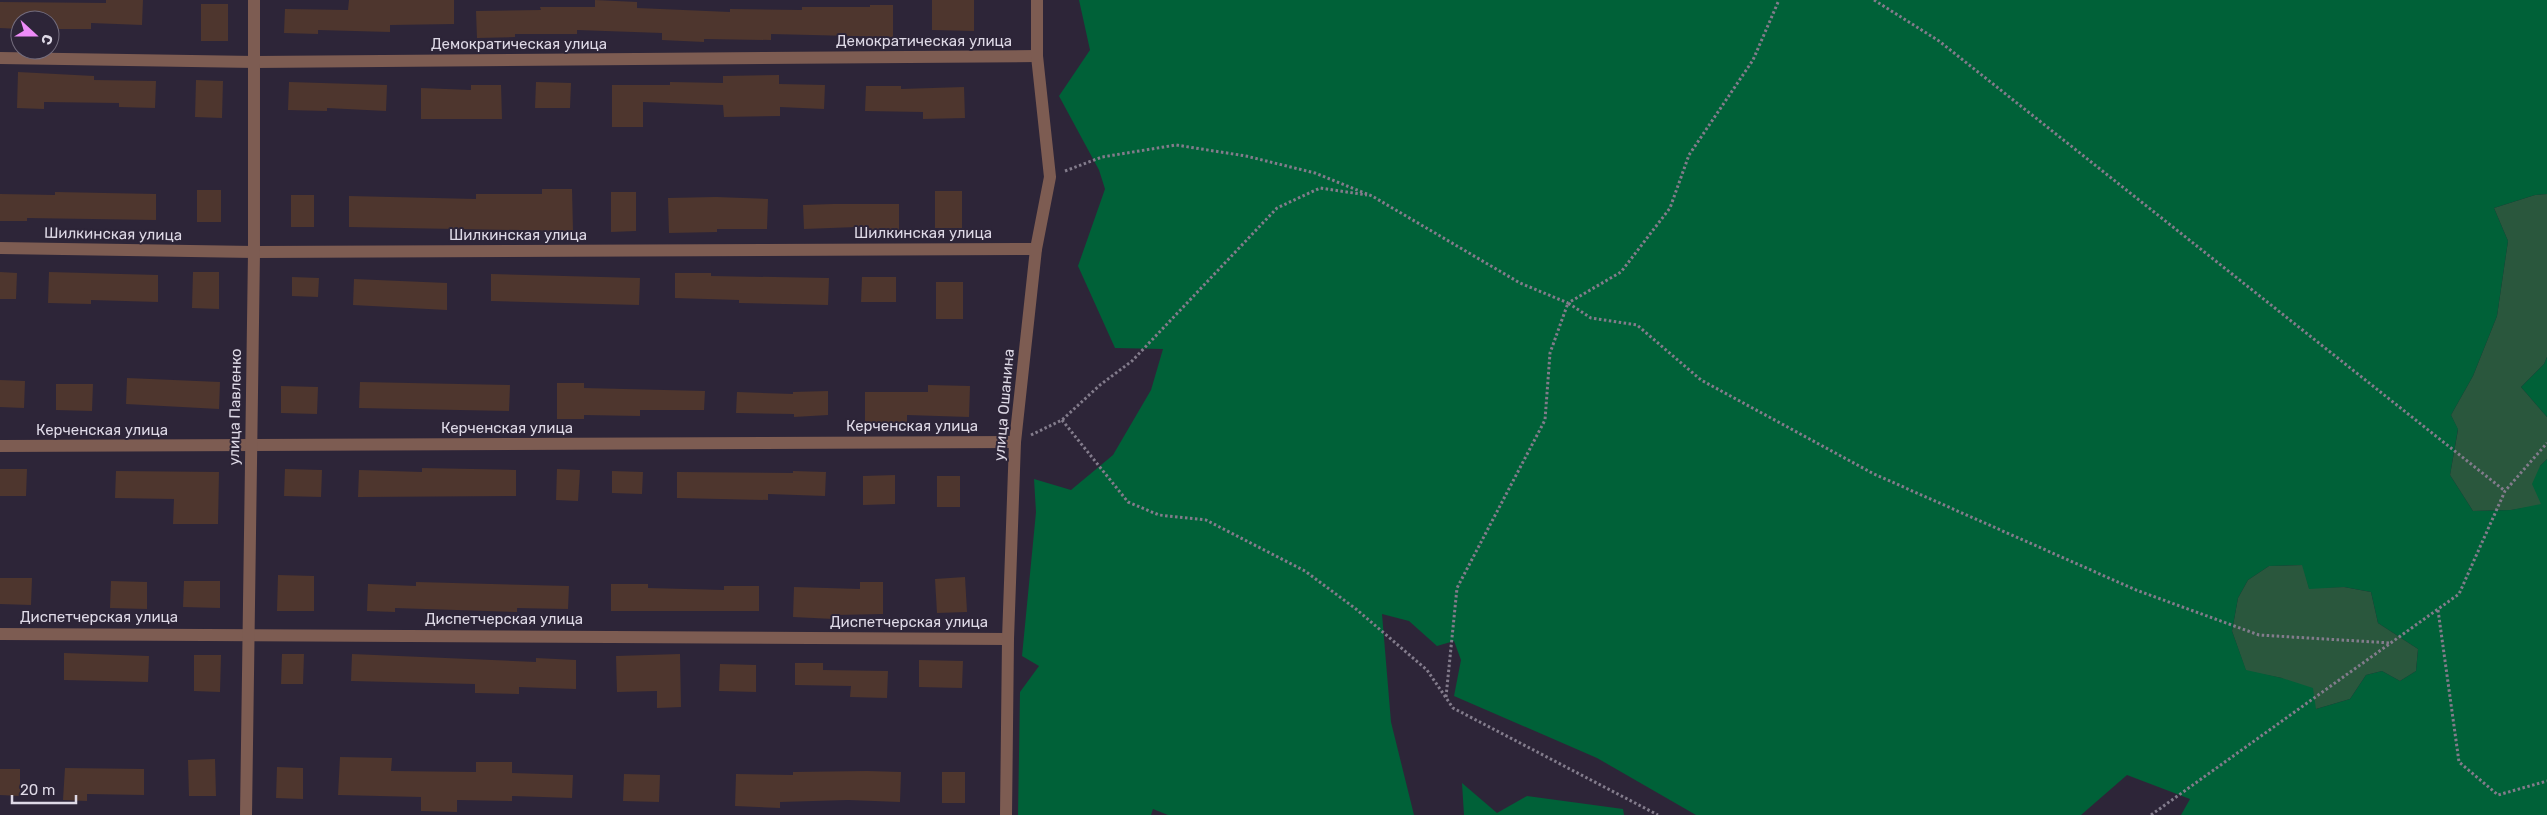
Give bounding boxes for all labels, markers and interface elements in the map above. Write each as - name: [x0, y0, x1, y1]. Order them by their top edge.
- north arrow: [10, 10, 60, 60]
- text: С: [37, 32, 56, 47]
- street label: Демократическая улица: [836, 32, 1012, 50]
- street label: Демократическая улица: [431, 35, 607, 53]
- street label: Шилкинская улица: [44, 224, 182, 244]
- street label: Шилкинская улица: [854, 224, 992, 242]
- street label: Шилкинская улица: [449, 226, 587, 244]
- street label: улица Павленко: [225, 348, 245, 466]
- street label: улица Ошанина: [990, 348, 1018, 462]
- street label: Керченская улица: [846, 417, 978, 435]
- street label: Керченская улица: [441, 419, 573, 437]
- street label: Керченская улица: [36, 421, 168, 439]
- street label: Диспетчерская улица: [20, 608, 178, 626]
- street label: Диспетчерская улица: [425, 610, 583, 628]
- street label: Диспетчерская улица: [830, 613, 988, 631]
- scale bar: [12, 772, 76, 804]
- text: 20 m: [20, 781, 55, 799]

